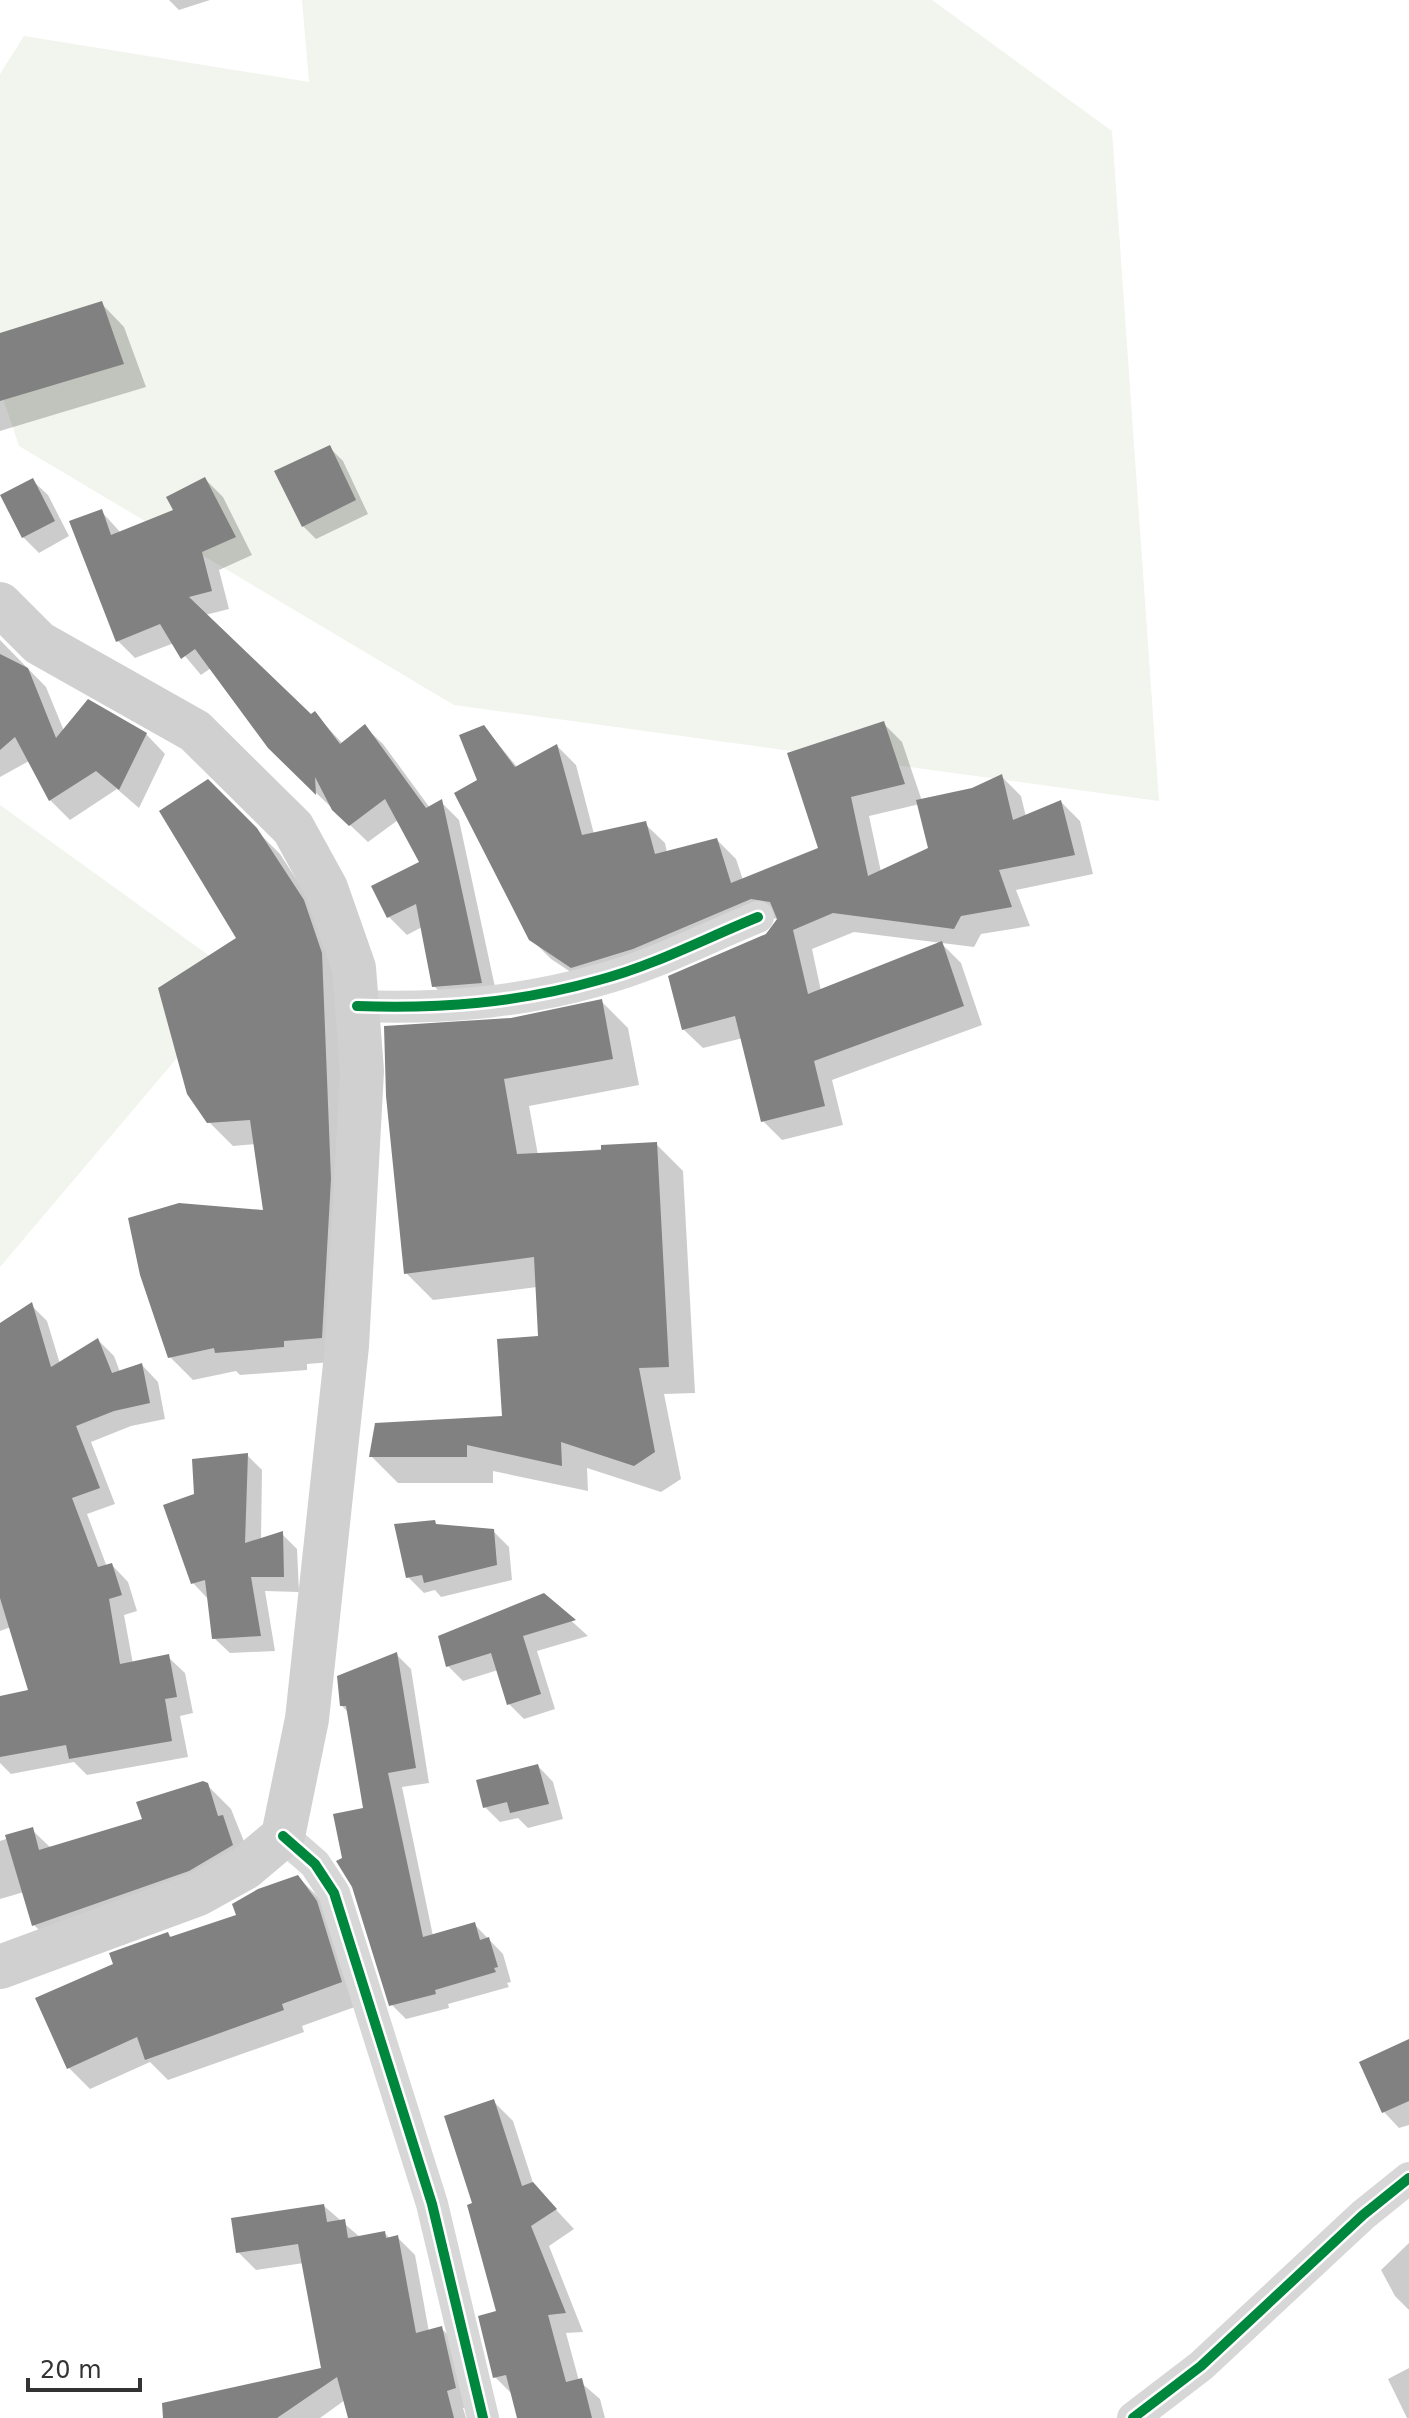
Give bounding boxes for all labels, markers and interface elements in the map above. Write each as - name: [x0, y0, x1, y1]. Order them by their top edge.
- scale bar: [28, 2342, 140, 2392]
- text: 20 m: [40, 2356, 102, 2384]

